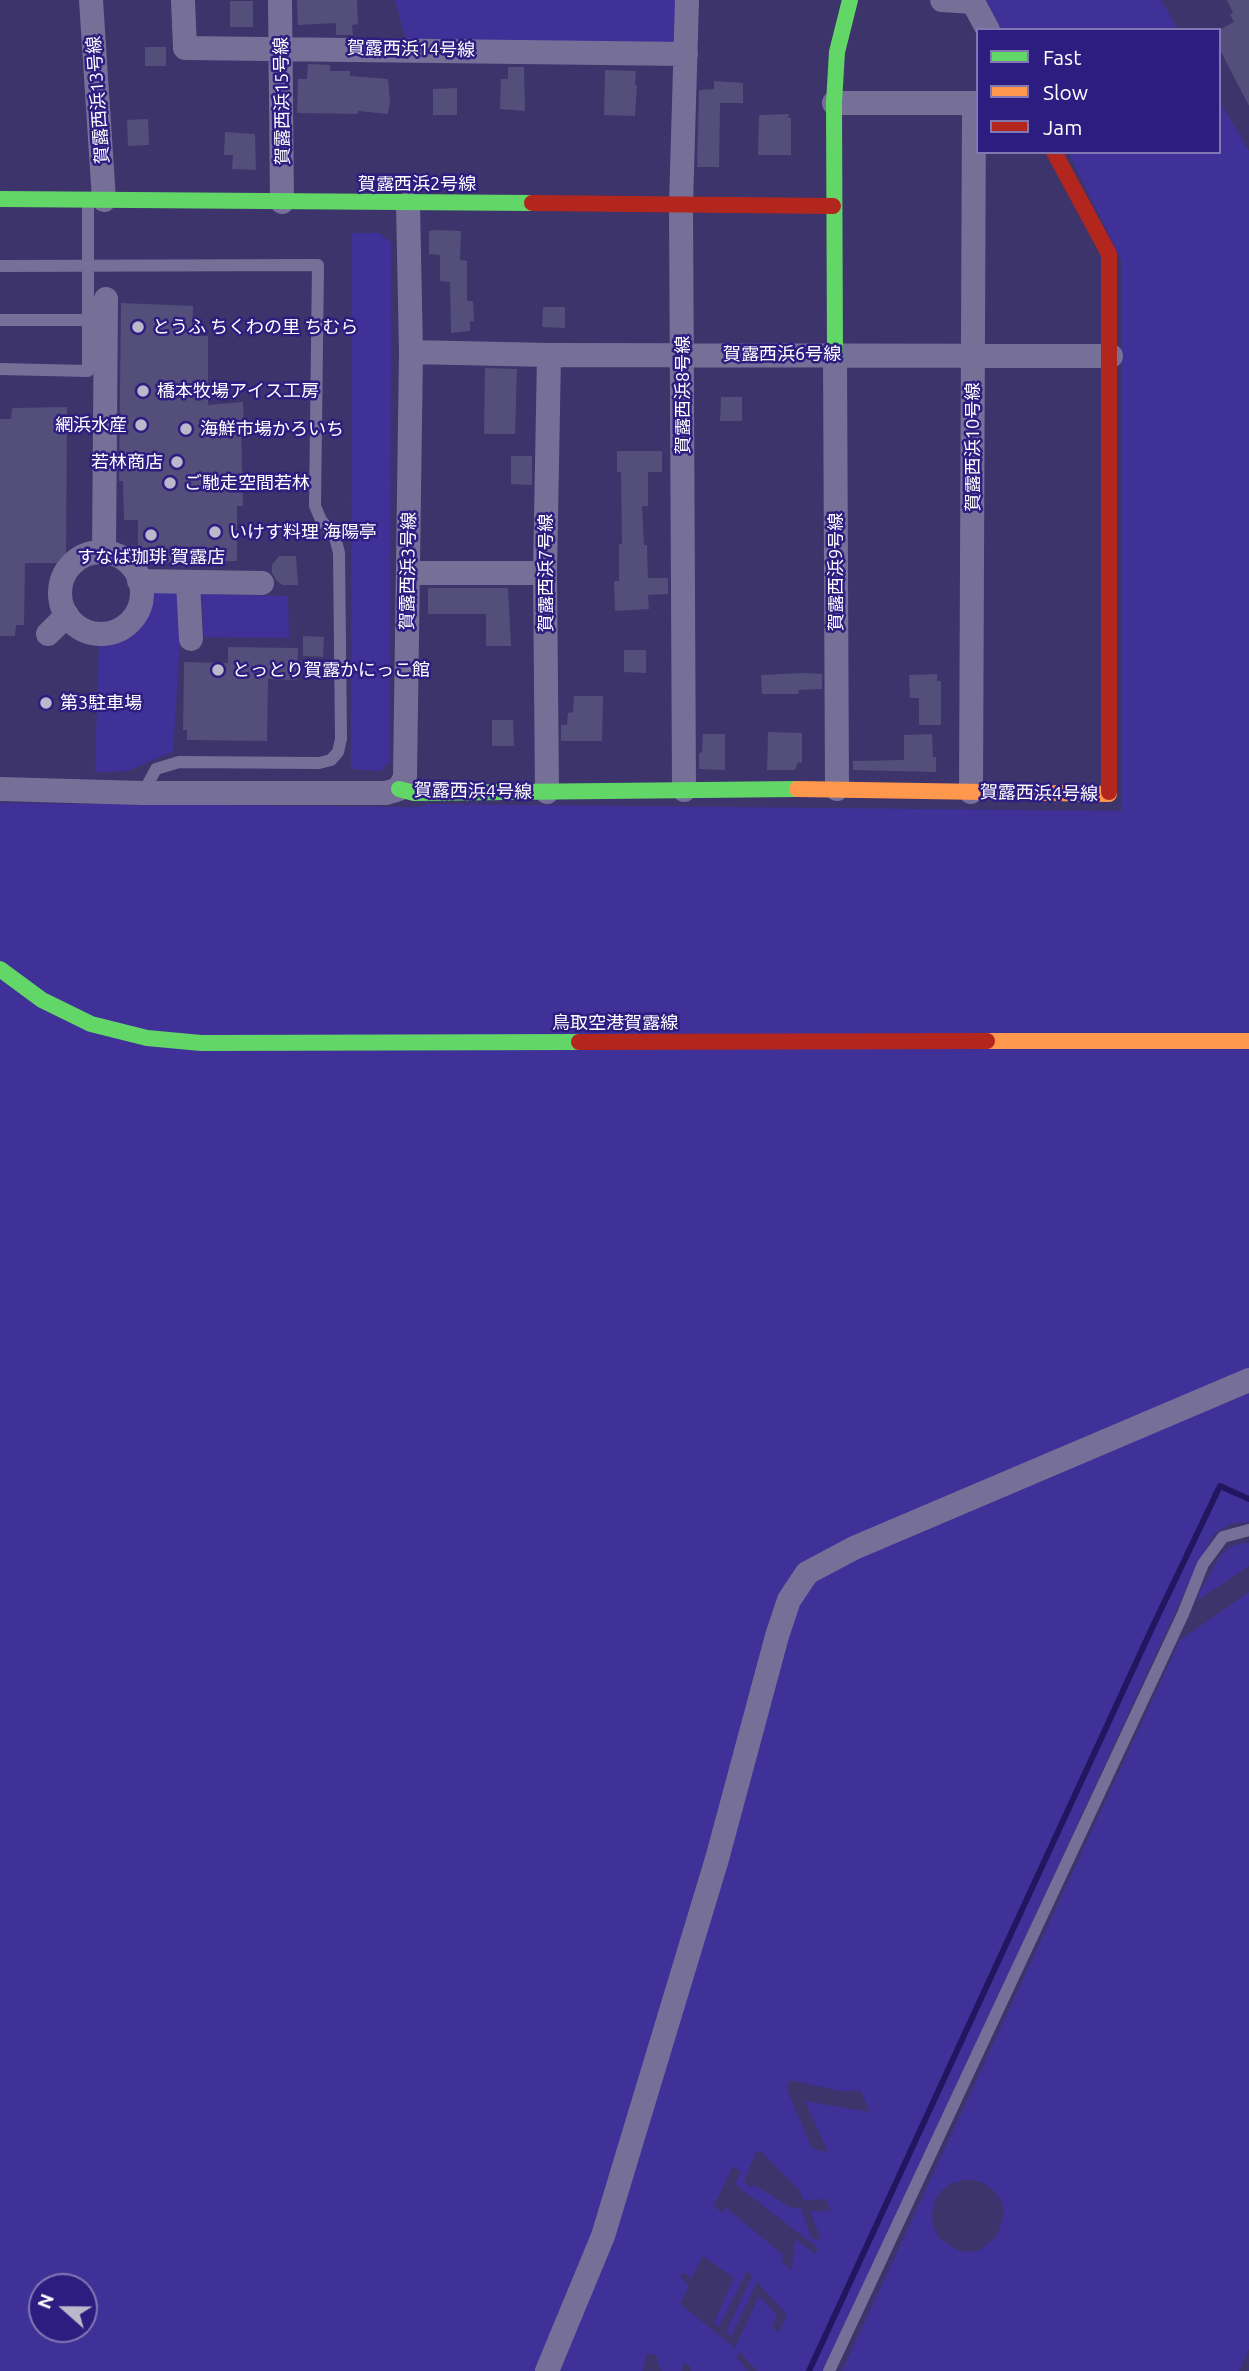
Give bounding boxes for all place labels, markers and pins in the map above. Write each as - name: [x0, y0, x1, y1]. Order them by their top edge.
- place label: とうふ ちくわの里 ちむら: [152, 316, 358, 338]
- marker: とうふ ちくわの里 ちむら: [130, 319, 146, 335]
- place label: 橋本牧場アイス工房: [157, 380, 319, 402]
- marker: 橋本牧場アイス工房: [135, 383, 151, 399]
- place label: 網浜水産: [55, 414, 127, 436]
- marker: 網浜水産: [133, 417, 149, 433]
- place label: 海鮮市場かろいち: [200, 418, 344, 440]
- marker: 海鮮市場かろいち: [178, 421, 194, 437]
- place label: 若林商店: [91, 451, 163, 473]
- marker: 若林商店: [169, 454, 185, 470]
- place label: ご馳走空間若林: [184, 472, 310, 494]
- marker: ご馳走空間若林: [162, 475, 178, 491]
- place label: いけす料理 海陽亭: [229, 521, 377, 543]
- marker: いけす料理 海陽亭: [207, 524, 223, 540]
- marker: すなば珈琲 賀露店: [143, 527, 159, 543]
- place label: すなば珈琲 賀露店: [77, 546, 225, 568]
- place label: とっとり賀露かにっこ館: [232, 659, 430, 681]
- marker: とっとり賀露かにっこ館: [210, 662, 226, 678]
- place label: 第3駐車場: [60, 692, 142, 714]
- marker: 第3駐車場: [38, 695, 54, 711]

